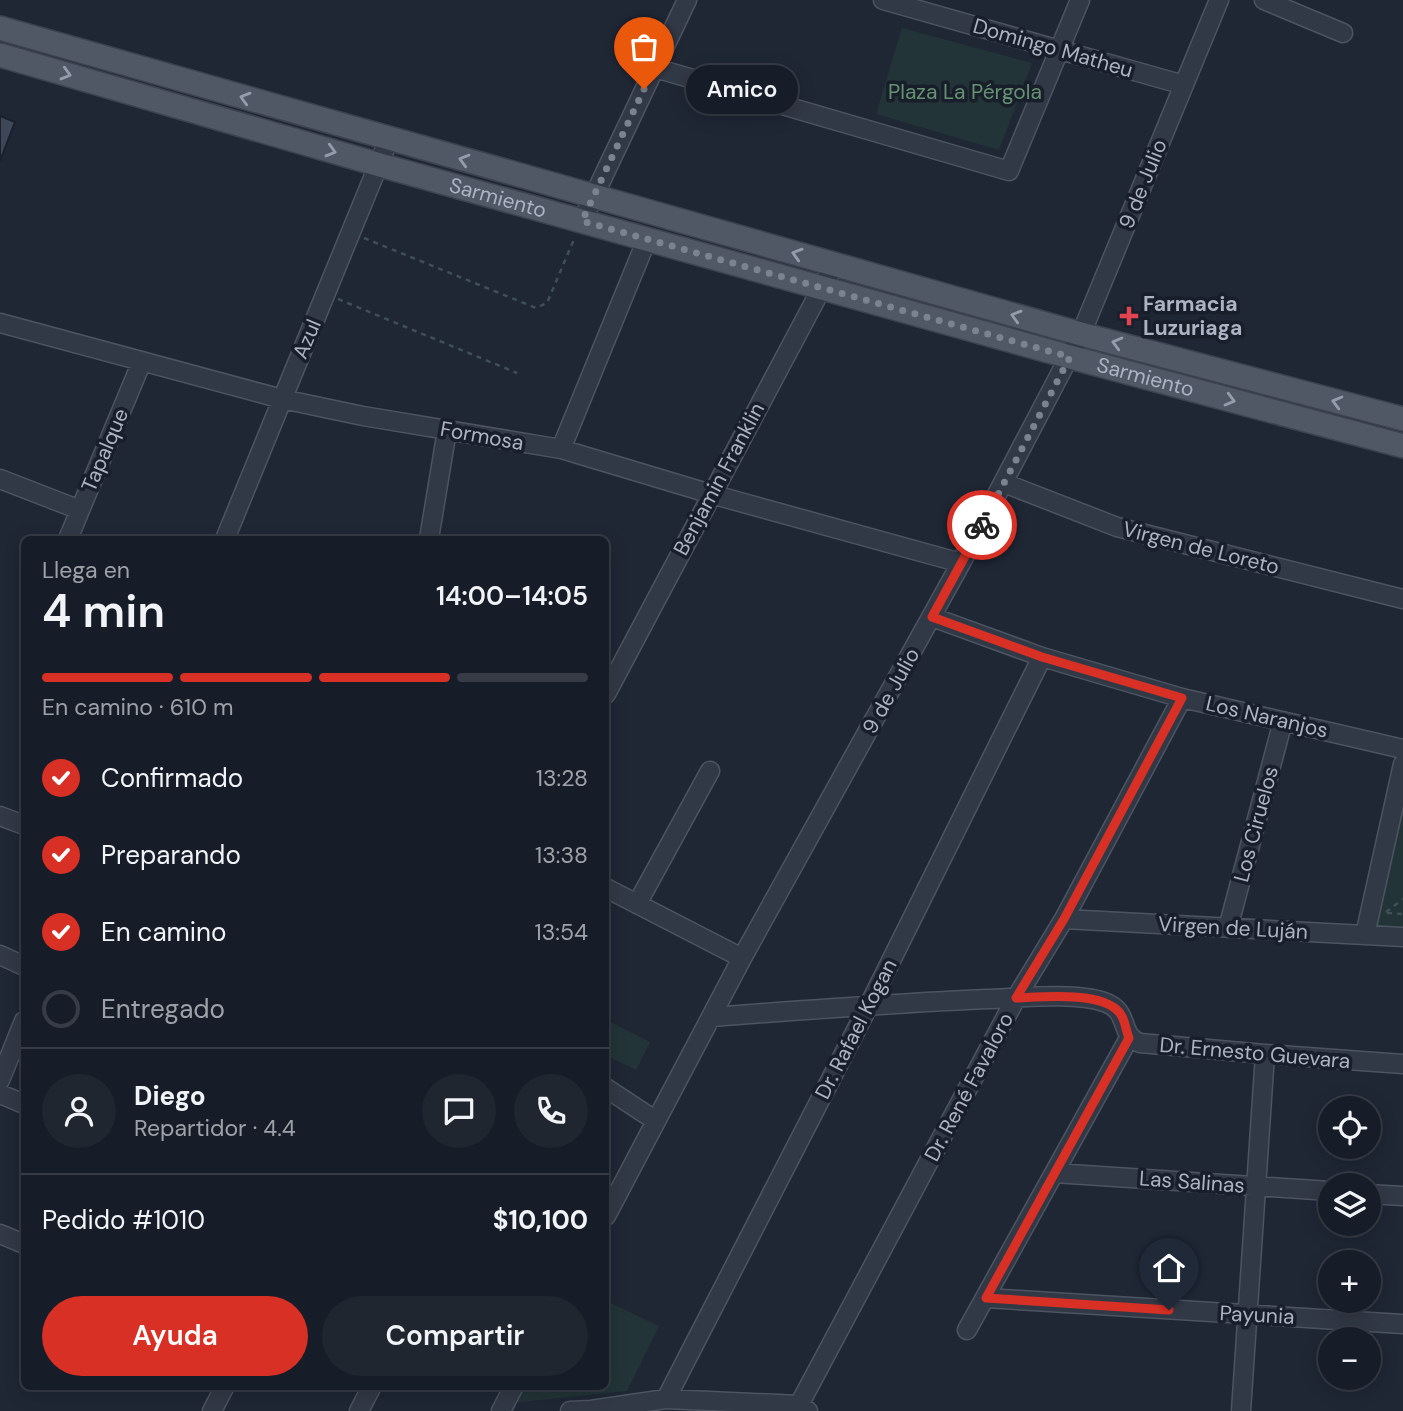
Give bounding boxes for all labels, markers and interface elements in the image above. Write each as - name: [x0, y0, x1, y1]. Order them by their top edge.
- street label: Domingo Matheu: [970, 12, 1136, 84]
- pin: [614, 17, 674, 89]
- icon: bag: [625, 28, 663, 66]
- callout: Amico: [686, 64, 798, 114]
- one-way arrow: [59, 65, 71, 80]
- text: Amico: [706, 74, 778, 104]
- park label: Plaza La Pérgola: [888, 78, 1042, 106]
- one-way arrow: [239, 92, 251, 106]
- street label: 9 de Julio: [1112, 135, 1174, 233]
- one-way arrow: [325, 143, 337, 157]
- one-way arrow: [458, 154, 470, 168]
- street label: Sarmiento: [446, 171, 550, 225]
- one-way arrow: [791, 248, 803, 263]
- place label: Farmacia Luzuriaga: [1143, 290, 1242, 342]
- marker: Farmacia Luzuriaga: [1121, 308, 1137, 324]
- one-way arrow: [1010, 309, 1022, 324]
- street label: Azul: [286, 315, 328, 363]
- one-way arrow: [1111, 337, 1123, 352]
- street label: Sarmiento: [1094, 351, 1197, 404]
- one-way arrow: [1224, 392, 1236, 406]
- one-way arrow: [1331, 395, 1343, 410]
- street label: Benjamin Franklin: [667, 398, 771, 560]
- street label: Tapalque: [75, 404, 135, 496]
- street label: Formosa: [438, 415, 526, 457]
- courier: [947, 490, 1017, 560]
- icon: bike: [963, 506, 1001, 544]
- street label: Virgen de Loreto: [1120, 515, 1282, 581]
- text: Llega en: [42, 555, 130, 585]
- text: 14:00–14:05: [436, 579, 588, 613]
- text: 4 min: [42, 581, 165, 641]
- street label: 9 de Julio: [856, 643, 926, 739]
- street label: Los Naranjos: [1203, 689, 1331, 745]
- text: En camino · 610 m: [42, 692, 234, 722]
- icon: check: [42, 759, 80, 797]
- text: Confirmado: [101, 761, 243, 795]
- text: 13:28: [536, 763, 588, 793]
- street label: Los Ciruelos: [1227, 763, 1285, 885]
- icon: check: [42, 836, 80, 874]
- text: Preparando: [101, 838, 241, 872]
- text: 13:38: [535, 840, 588, 870]
- street label: Virgen de Luján: [1157, 910, 1309, 946]
- icon: check: [42, 913, 80, 951]
- text: En camino: [101, 915, 226, 949]
- text: 13:54: [535, 917, 588, 947]
- street label: Dr. Rafael Kogan: [809, 954, 903, 1104]
- text: Entregado: [101, 992, 225, 1026]
- street label: Dr. René Favaloro: [918, 1008, 1020, 1166]
- street label: Dr. Ernesto Guevara: [1158, 1031, 1352, 1075]
- button: person: [42, 1074, 116, 1148]
- button: chat: [422, 1074, 496, 1148]
- button: phone: [514, 1074, 588, 1148]
- text: Diego: [134, 1079, 206, 1113]
- map controls: [1318, 1096, 1381, 1390]
- button: locate: [1318, 1096, 1381, 1159]
- text: Repartidor · 4.4: [134, 1113, 296, 1143]
- street label: Las Salinas: [1138, 1164, 1246, 1200]
- button: layers: [1318, 1173, 1381, 1236]
- text: Pedido #1010: [42, 1203, 205, 1237]
- text: $10,100: [493, 1203, 588, 1237]
- pin: [1139, 1238, 1199, 1310]
- icon: home: [1150, 1249, 1188, 1287]
- button: +: [1318, 1250, 1381, 1313]
- button: Ayuda: [42, 1296, 308, 1376]
- button: Compartir: [322, 1296, 588, 1376]
- street label: Payunia: [1219, 1299, 1295, 1331]
- button: −: [1318, 1327, 1381, 1390]

